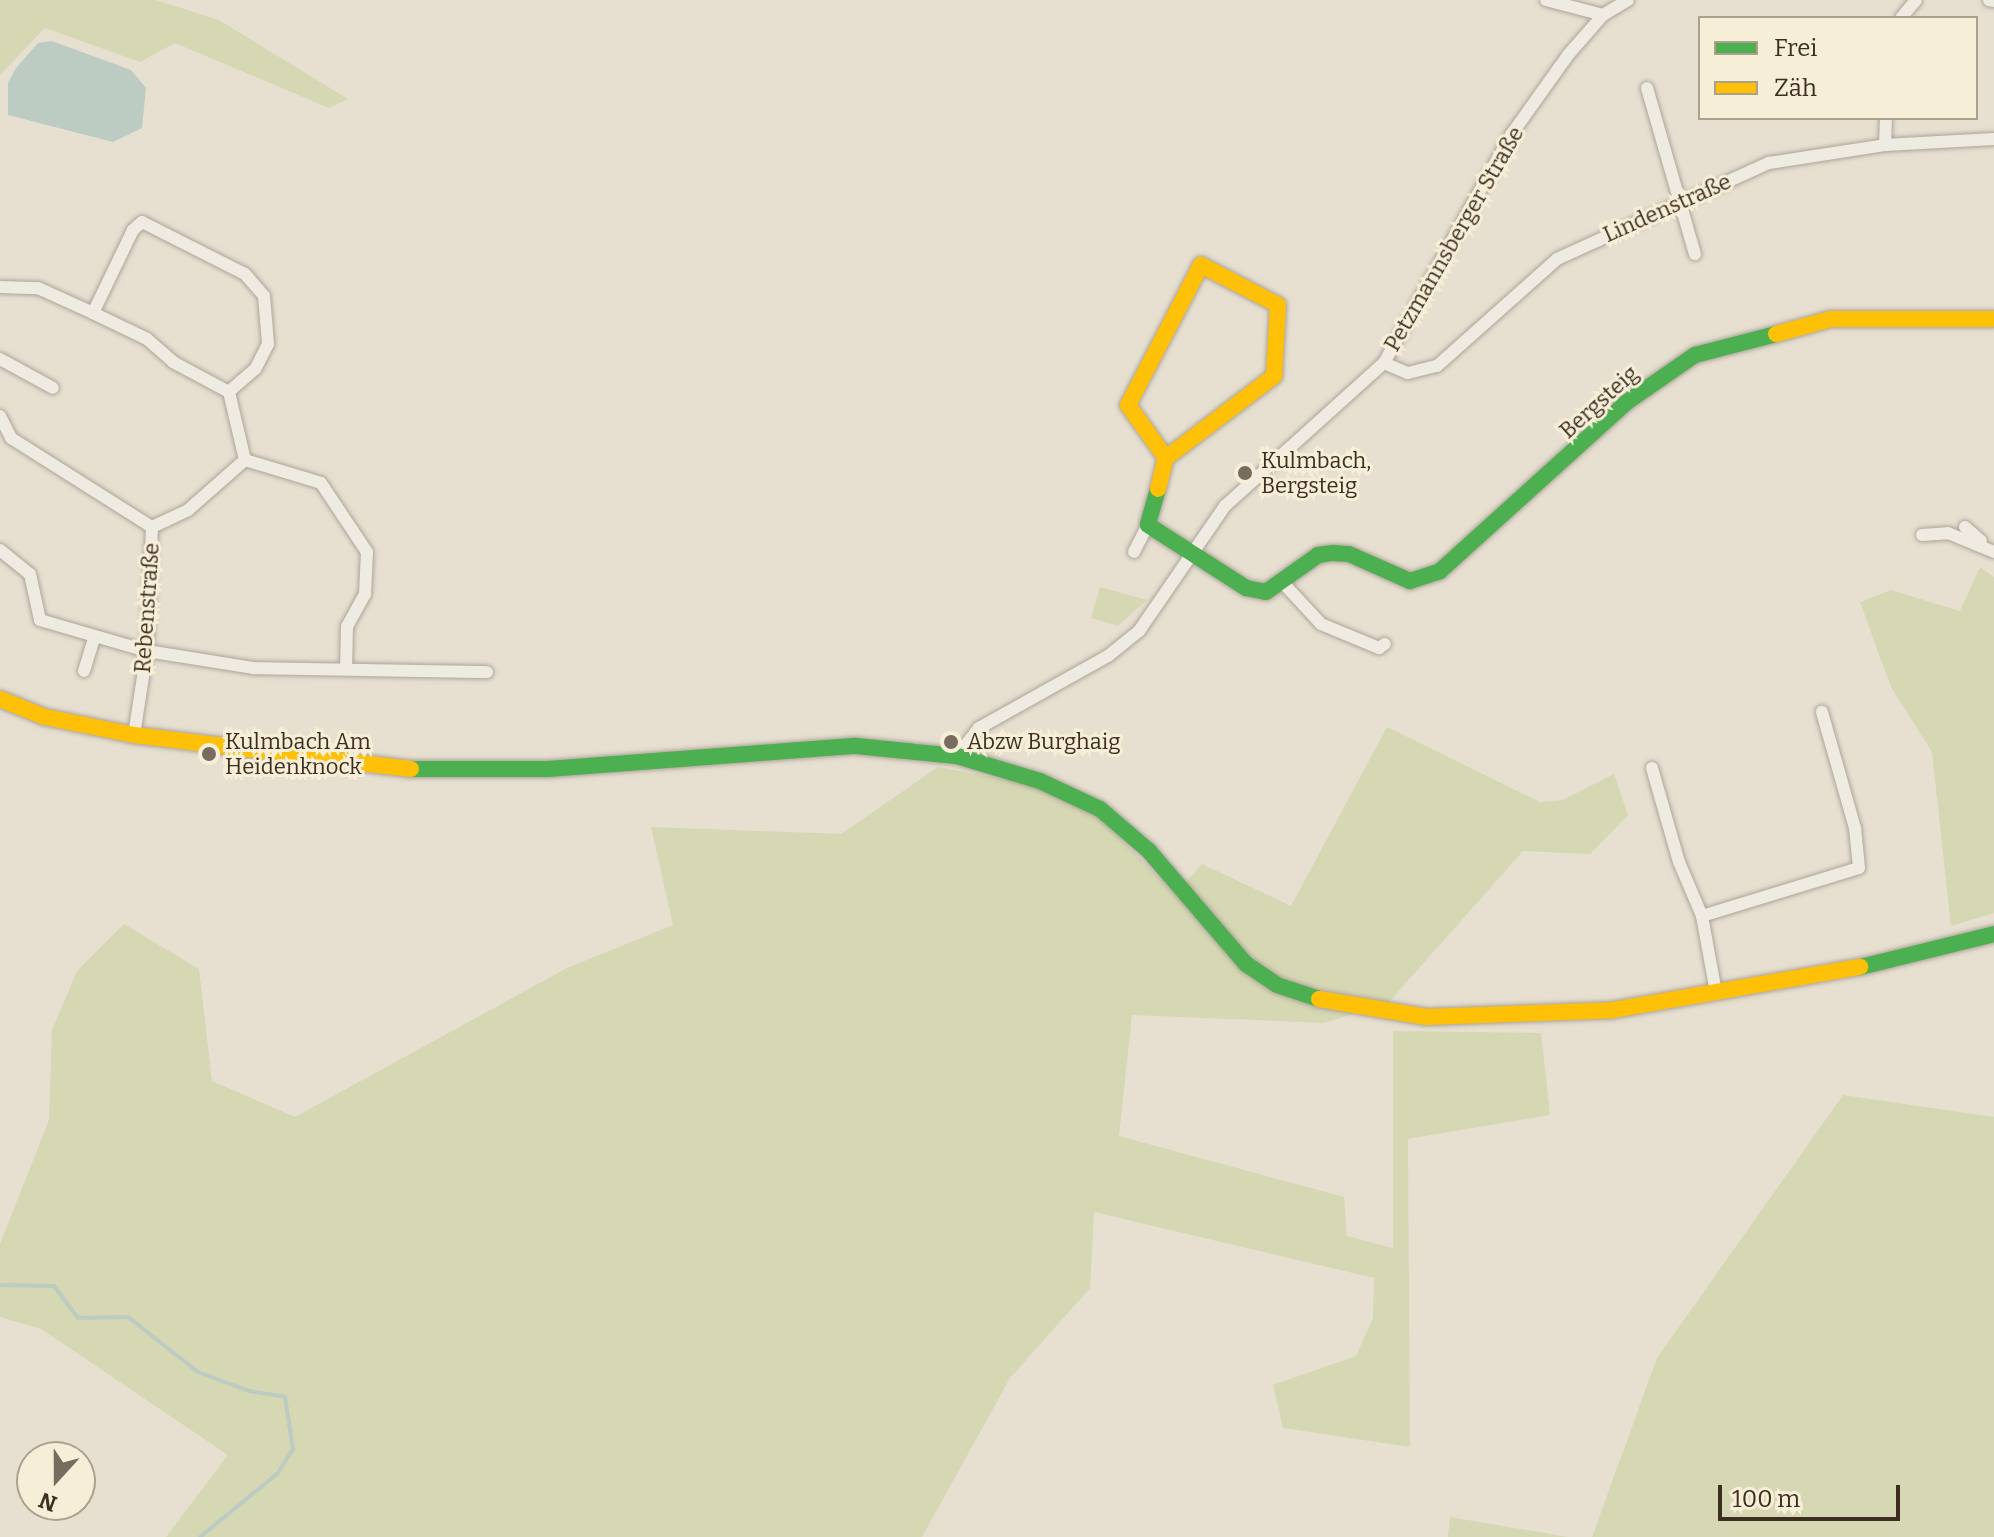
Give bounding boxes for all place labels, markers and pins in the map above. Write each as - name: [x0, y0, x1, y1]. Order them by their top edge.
- place label: Kulmbach, Bergsteig: [1261, 447, 1371, 498]
- marker: Kulmbach, Bergsteig: [1236, 464, 1254, 482]
- place label: Kulmbach Am Heidenknock: [225, 728, 371, 780]
- place label: Abzw Burghaig: [967, 729, 1121, 755]
- marker: Abzw Burghaig: [942, 733, 960, 751]
- marker: Kulmbach Am Heidenknock: [200, 745, 218, 763]

